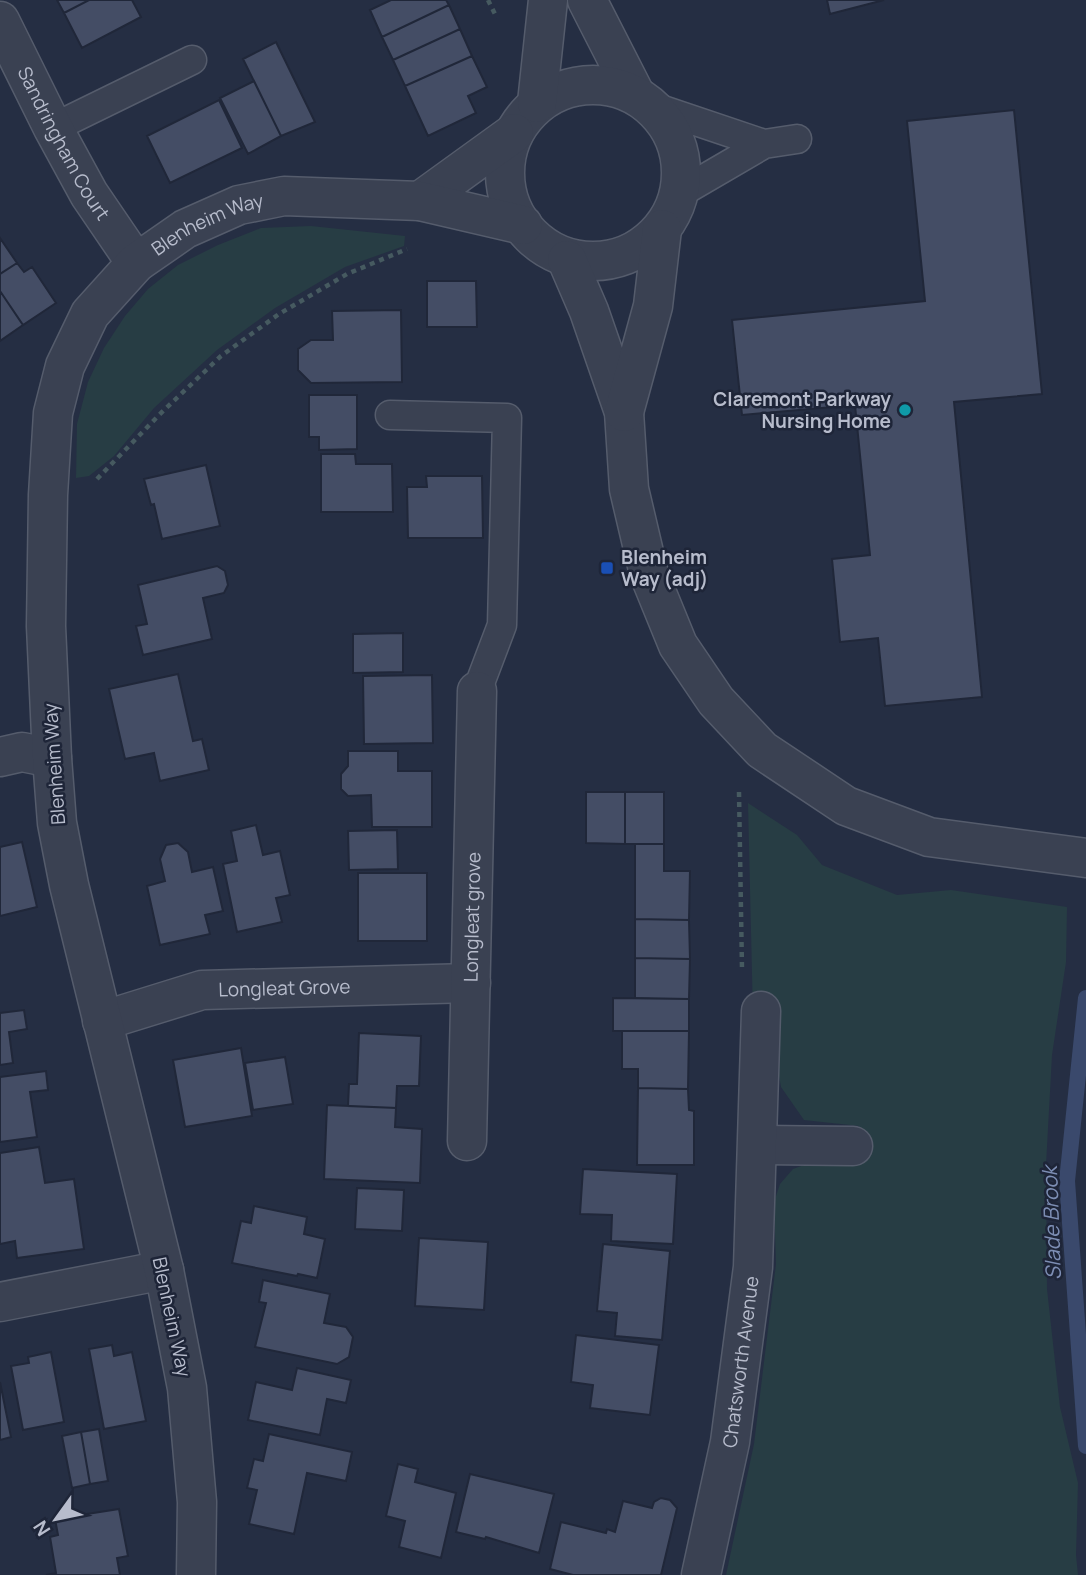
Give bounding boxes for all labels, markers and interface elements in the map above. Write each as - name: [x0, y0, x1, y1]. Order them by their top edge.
- street label: Sandringham Court: [12, 62, 116, 225]
- street label: Blenheim Way: [146, 187, 266, 262]
- place label: Claremont Parkway Nursing Home: [713, 386, 891, 434]
- marker: Claremont Parkway Nursing Home: [897, 402, 913, 418]
- place label: Blenheim Way (adj): [621, 544, 708, 592]
- marker: Blenheim Way (adj): [599, 560, 615, 576]
- street label: Blenheim Way: [37, 702, 71, 826]
- street label: Longleat grove: [458, 852, 486, 982]
- street label: Longleat Grove: [218, 973, 351, 1003]
- water label: Slade Brook: [1035, 1163, 1067, 1280]
- street label: Blenheim Way: [147, 1255, 197, 1379]
- street label: Chatsworth Avenue: [716, 1274, 765, 1449]
- north arrow: [21, 1484, 91, 1554]
- text: N: [27, 1515, 56, 1541]

